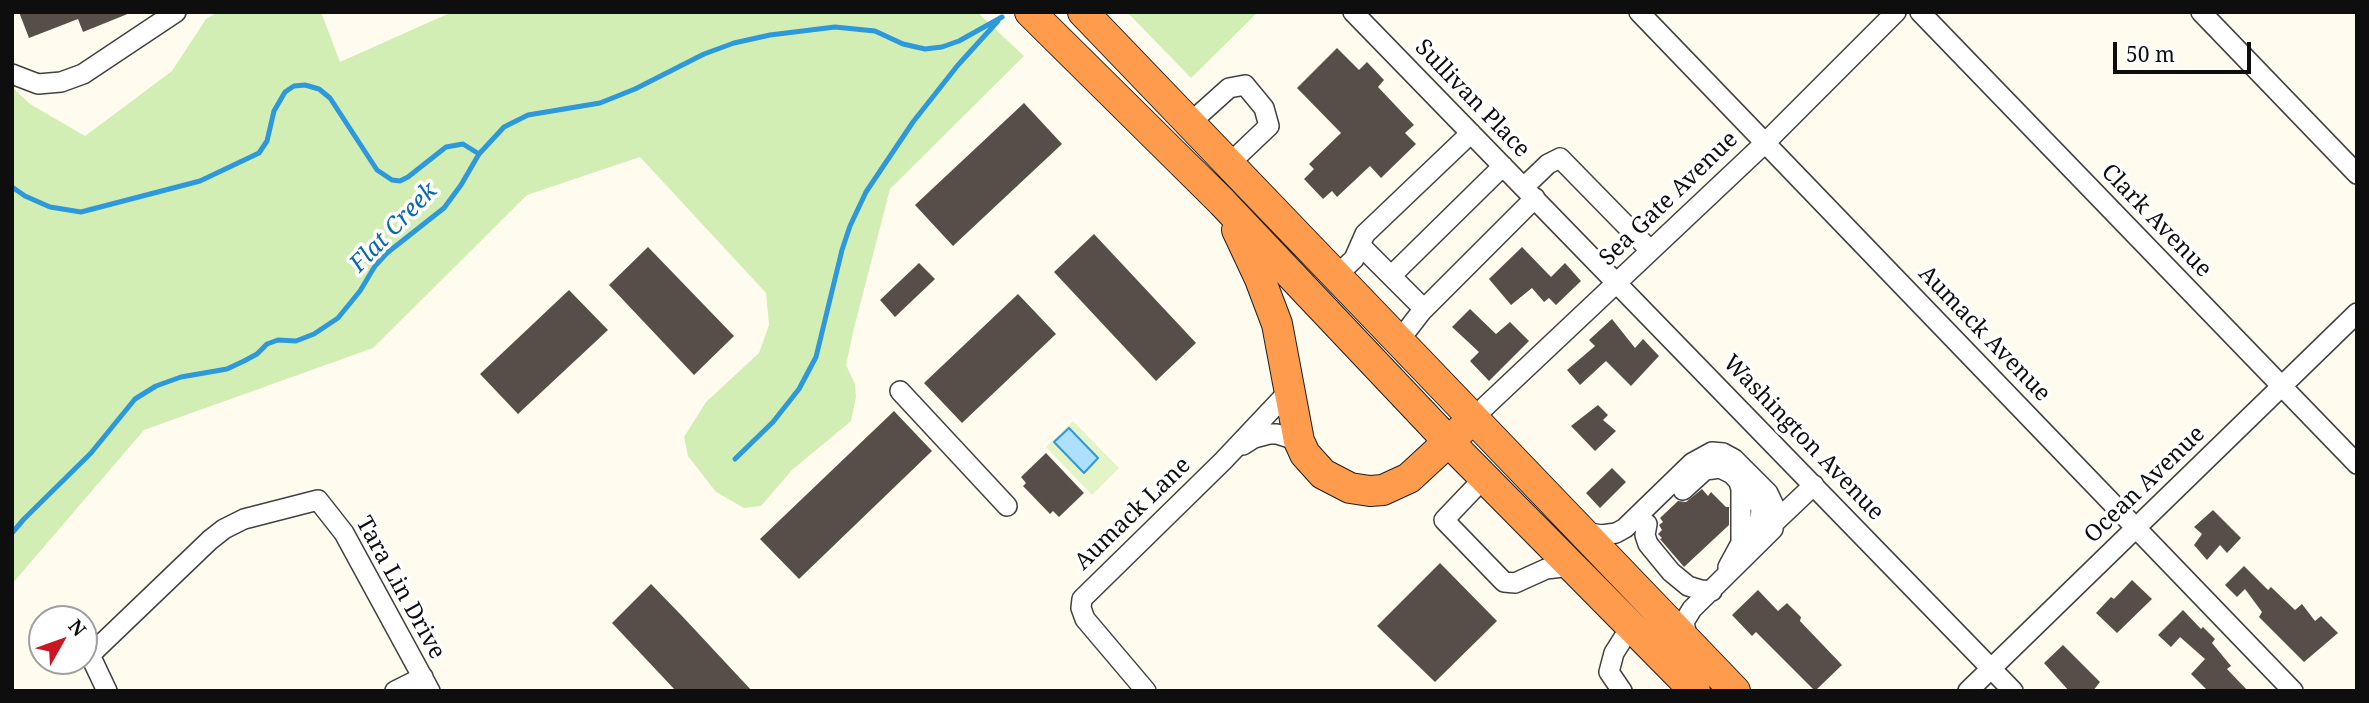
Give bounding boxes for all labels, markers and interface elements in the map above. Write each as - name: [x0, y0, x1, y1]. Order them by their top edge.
- scale bar: [2117, 28, 2255, 72]
- street label: Sullivan Place: [1409, 34, 1535, 164]
- text: 50 m: [2126, 40, 2175, 68]
- street label: Sea Gate Avenue: [1594, 126, 1744, 272]
- street label: Clark Avenue: [2095, 159, 2217, 283]
- water label: Flat Creek: [344, 177, 444, 279]
- street label: Aumack Avenue: [1912, 260, 2056, 408]
- street label: Washington Avenue: [1717, 350, 1889, 526]
- street label: Ocean Avenue: [2079, 421, 2211, 549]
- street label: Aumack Lane: [1069, 452, 1197, 576]
- street label: Tara Lin Drive: [349, 512, 451, 664]
- north arrow: [28, 605, 98, 675]
- text: N: [63, 614, 92, 642]

